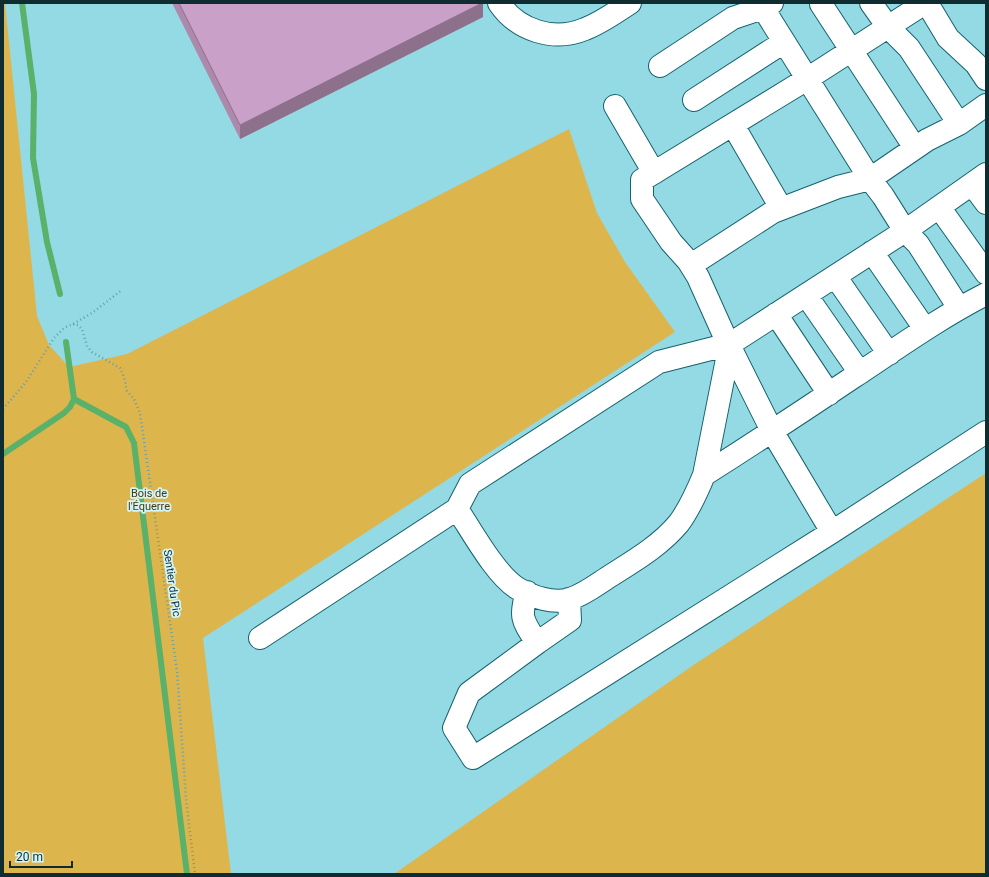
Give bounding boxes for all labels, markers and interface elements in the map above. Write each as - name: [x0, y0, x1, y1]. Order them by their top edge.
- park label: Bois de l'Équerre: [128, 487, 170, 513]
- street label: Sentier du Pic: [161, 549, 183, 617]
- scale bar: [10, 843, 72, 869]
- text: 20 m: [16, 850, 43, 864]

